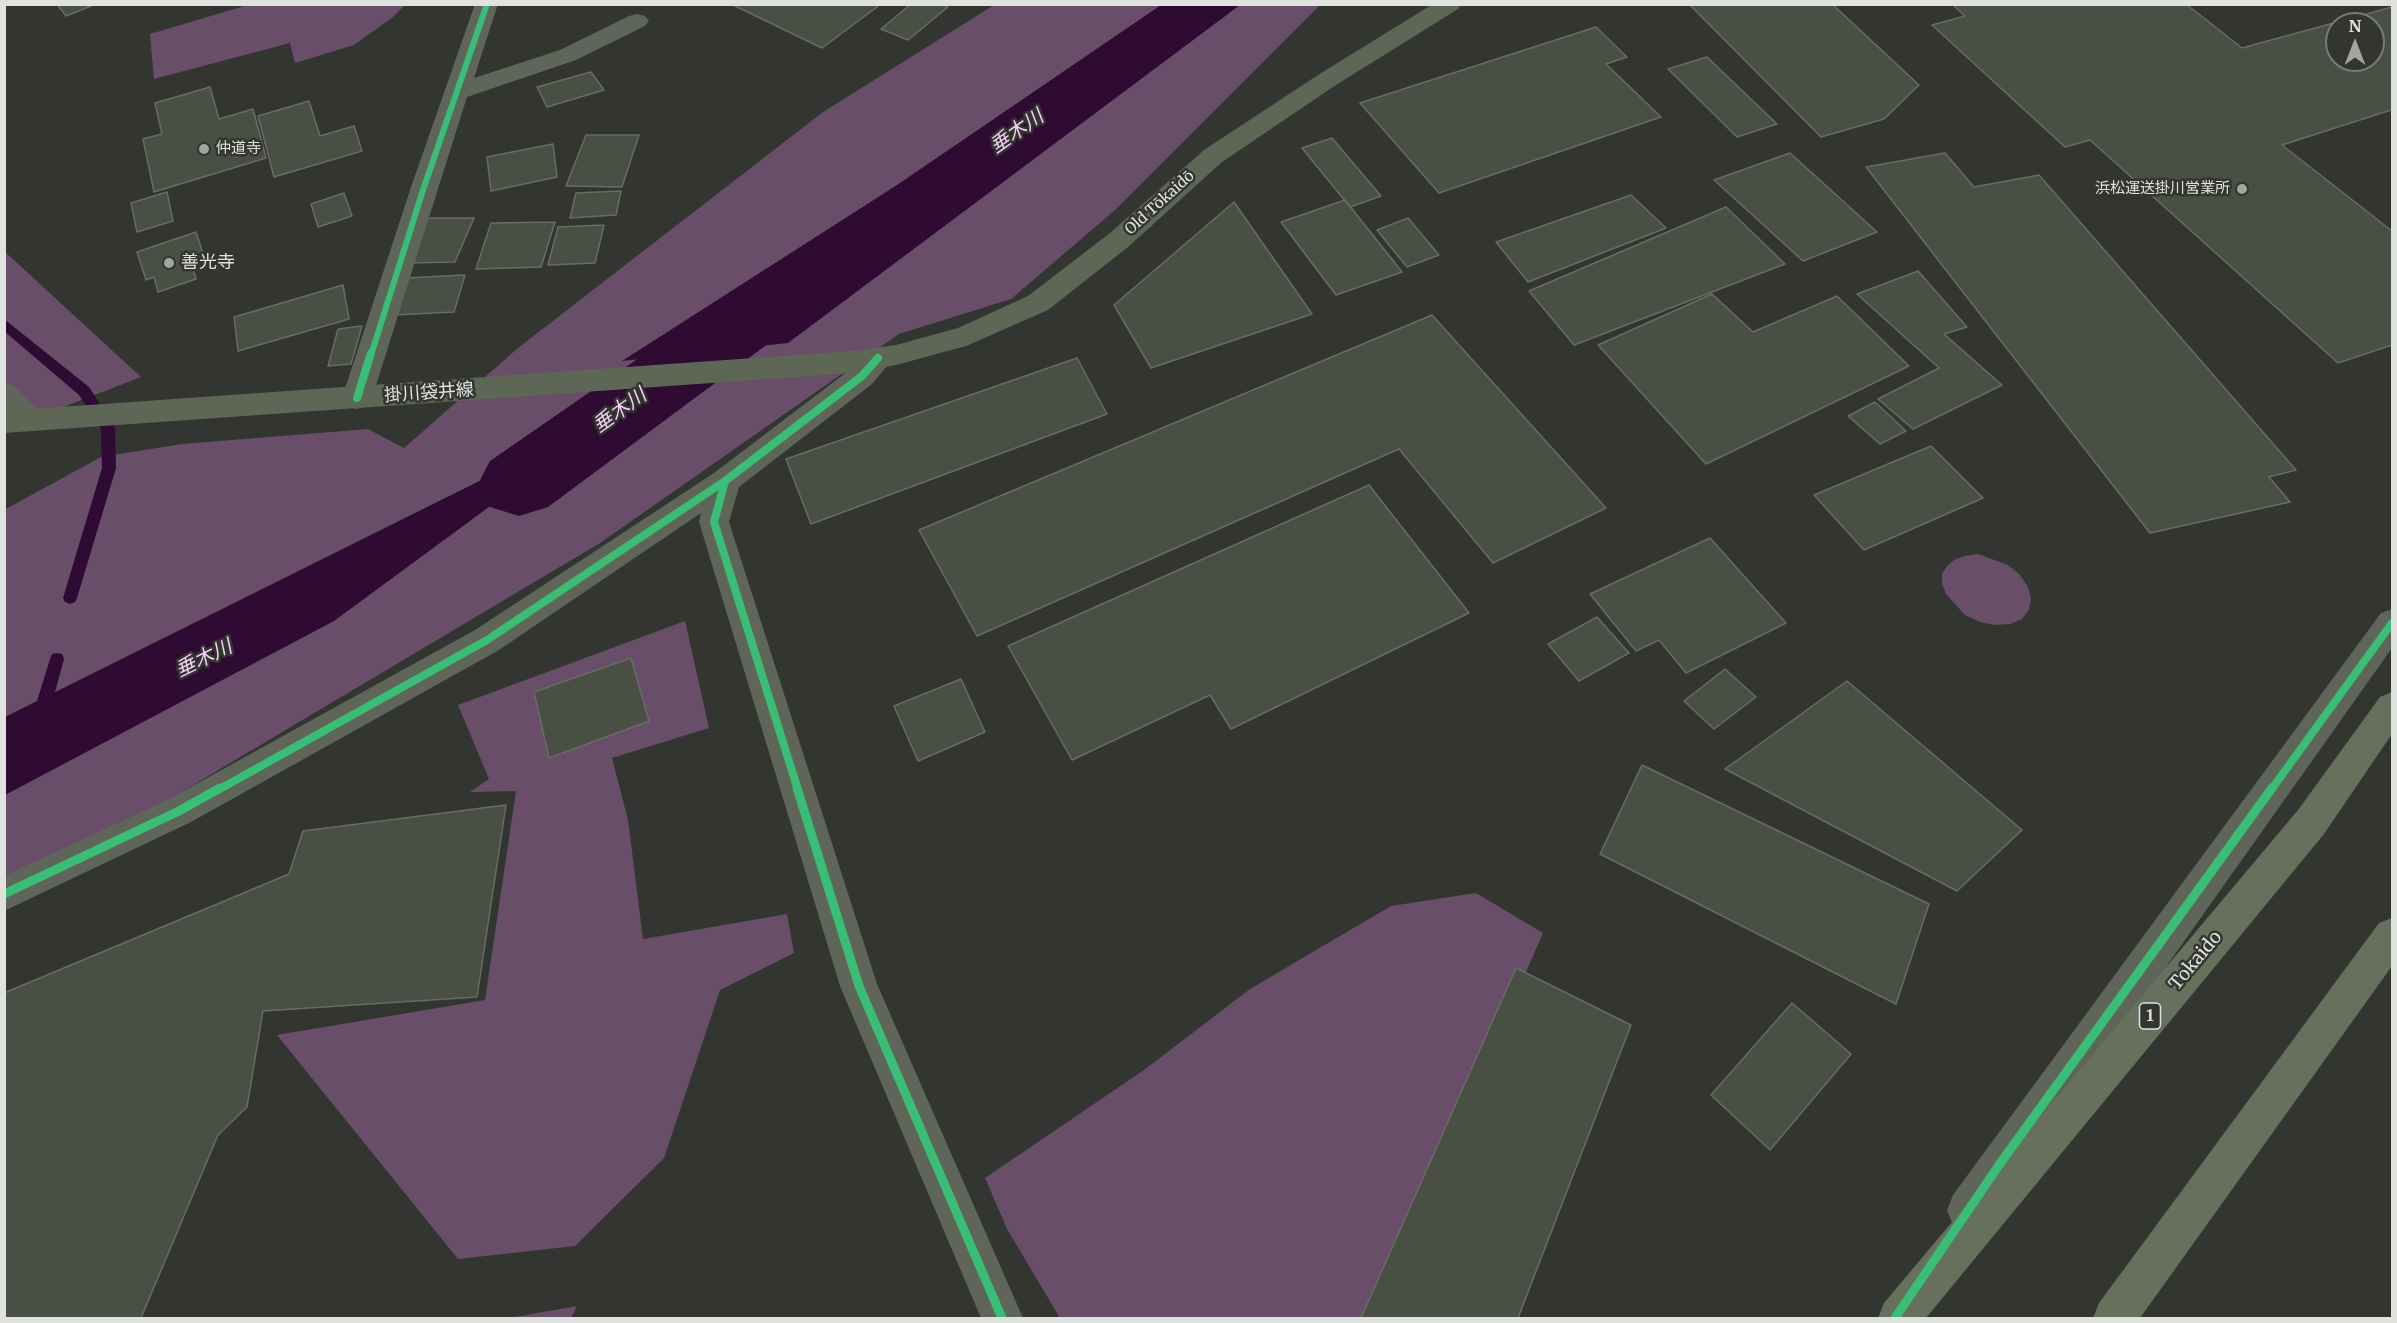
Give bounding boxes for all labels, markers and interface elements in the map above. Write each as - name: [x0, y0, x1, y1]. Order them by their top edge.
- north arrow: [2325, 12, 2385, 72]
- text: N: [2349, 16, 2361, 36]
- water label: 垂木川: [986, 105, 1048, 159]
- place label: 仲道寺: [216, 140, 261, 158]
- marker: 仲道寺: [197, 142, 211, 156]
- street label: Old Tōkaidō: [1122, 167, 1198, 239]
- place label: 浜松運送掛川営業所: [2095, 180, 2230, 198]
- marker: 浜松運送掛川営業所: [2235, 182, 2249, 196]
- place label: 善光寺: [181, 252, 235, 274]
- marker: 善光寺: [162, 256, 176, 270]
- street label: 掛川袋井線: [383, 379, 475, 407]
- water label: 垂木川: [589, 384, 651, 438]
- water label: 垂木川: [172, 635, 236, 683]
- street label: Tokaido: [2165, 927, 2227, 995]
- road number: 1: [2140, 1003, 2160, 1029]

